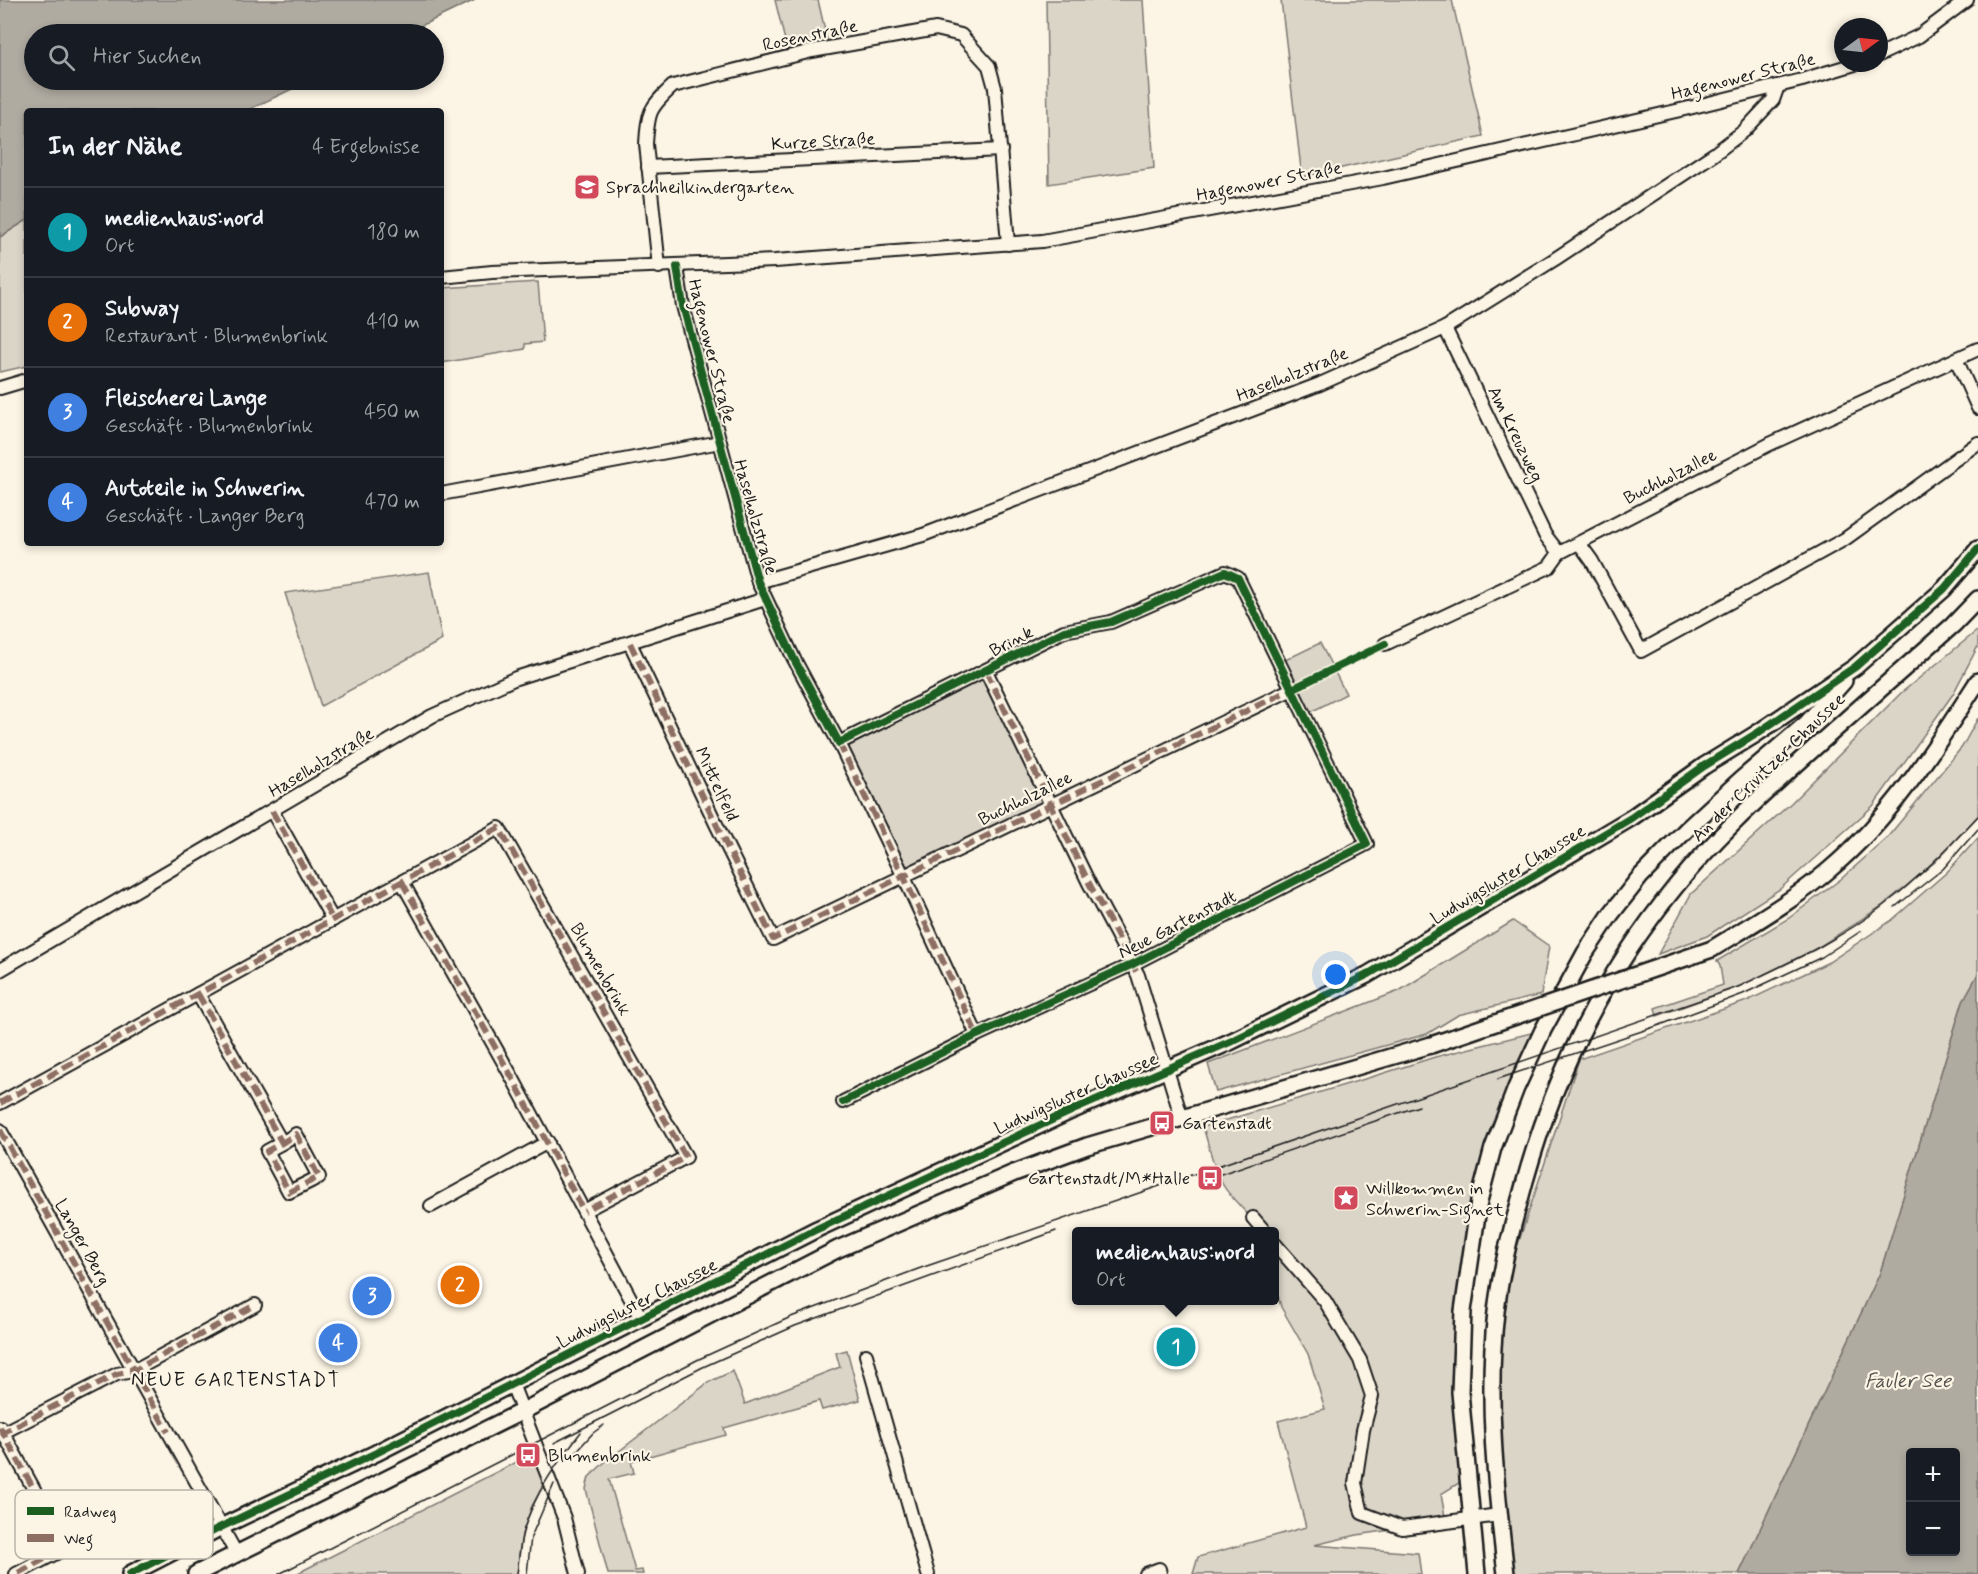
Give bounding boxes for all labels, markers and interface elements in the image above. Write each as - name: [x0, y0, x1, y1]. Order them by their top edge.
- street label: Rosenstraße: [761, 14, 860, 58]
- north arrow: [1834, 18, 1888, 72]
- search box: [24, 24, 444, 90]
- icon: search: [45, 41, 78, 74]
- text: Hier suchen: [93, 43, 202, 71]
- street label: Hagenower Straße: [1669, 47, 1818, 108]
- street label: Kurze Straße: [770, 127, 876, 157]
- text: In der Nähe: [48, 130, 182, 164]
- text: 4 Ergebnisse: [312, 134, 420, 161]
- street label: Hagenower Straße: [1194, 156, 1345, 210]
- school or university icon: Sprachheilkindergarten: [572, 172, 602, 202]
- place label: Sprachheilkindergarten: [606, 176, 794, 201]
- text: medienhaus:nord: [105, 205, 264, 233]
- text: 1: [63, 219, 72, 246]
- text: 180 m: [367, 219, 420, 246]
- text: Ort: [105, 233, 134, 260]
- street label: Hagenower Straße: [680, 277, 741, 426]
- text: Subway: [105, 295, 179, 323]
- text: 2: [63, 309, 72, 336]
- text: 410 m: [366, 309, 420, 336]
- text: Restaurant · Blumenbrink: [105, 323, 328, 350]
- street label: Haselholzstraße: [1233, 342, 1352, 408]
- street label: Am Kreuzweg: [1481, 382, 1549, 487]
- text: Fleischerei Lange: [105, 385, 267, 413]
- text: 3: [63, 399, 72, 426]
- text: 450 m: [364, 399, 420, 426]
- text: Geschäft · Blumenbrink: [105, 413, 313, 440]
- street label: Buchholzallee: [1620, 443, 1721, 511]
- street label: Haselholzstraße: [727, 457, 783, 578]
- text: Autoteile in Schwerin: [105, 475, 304, 503]
- text: 4: [62, 489, 73, 516]
- text: 470 m: [365, 489, 420, 516]
- text: Geschäft · Langer Berg: [105, 503, 304, 530]
- street label: Brink: [985, 620, 1037, 663]
- street label: An der Crivitzer Chaussee: [1687, 688, 1851, 847]
- street label: Haselholzstraße: [264, 722, 379, 804]
- street label: Mittelfeld: [688, 743, 744, 826]
- street label: Buchholzallee: [975, 766, 1076, 832]
- street label: Ludwigsluster Chaussee: [1427, 819, 1591, 931]
- street label: Neue Gartenstadt: [1114, 885, 1241, 965]
- street label: Blumenbrink: [564, 919, 636, 1020]
- your location: [1321, 960, 1350, 989]
- street label: Ludwigsluster Chaussee: [991, 1047, 1162, 1141]
- bus stop icon: Gartenstadt: [1147, 1108, 1177, 1138]
- place label: Gartenstadt: [1182, 1112, 1272, 1136]
- bus stop icon: Gartenstadt/M*Halle: [1195, 1163, 1225, 1193]
- place label: Gartenstadt/M*Halle: [1028, 1167, 1190, 1191]
- place label: Willkommen in Schwerin-Signet: [1366, 1177, 1504, 1224]
- place icon: Willkommen in Schwerin-Signet: [1331, 1183, 1361, 1213]
- street label: Langer Berg: [48, 1195, 116, 1291]
- popup: [1072, 1227, 1279, 1305]
- text: medienhaus:nord: [1096, 1239, 1255, 1267]
- street label: Ludwigsluster Chaussee: [553, 1253, 722, 1355]
- pin: 2: [440, 1262, 480, 1308]
- text: Ort: [1096, 1267, 1126, 1294]
- pin: 3: [352, 1274, 392, 1318]
- pin: 4: [318, 1320, 358, 1366]
- pin: 1: [1156, 1324, 1196, 1370]
- district label: NEUE GARTENSTADT: [131, 1367, 341, 1394]
- water label: Fauler See: [1865, 1368, 1952, 1395]
- bus stop icon: Blumenbrink: [513, 1440, 543, 1470]
- place label: Blumenbrink: [548, 1444, 651, 1468]
- map controls: [1906, 1448, 1960, 1556]
- button: +: [1906, 1448, 1960, 1502]
- legend: [15, 1490, 213, 1559]
- text: Radweg: [64, 1502, 116, 1523]
- button: −: [1906, 1502, 1960, 1556]
- text: Weg: [64, 1529, 93, 1551]

